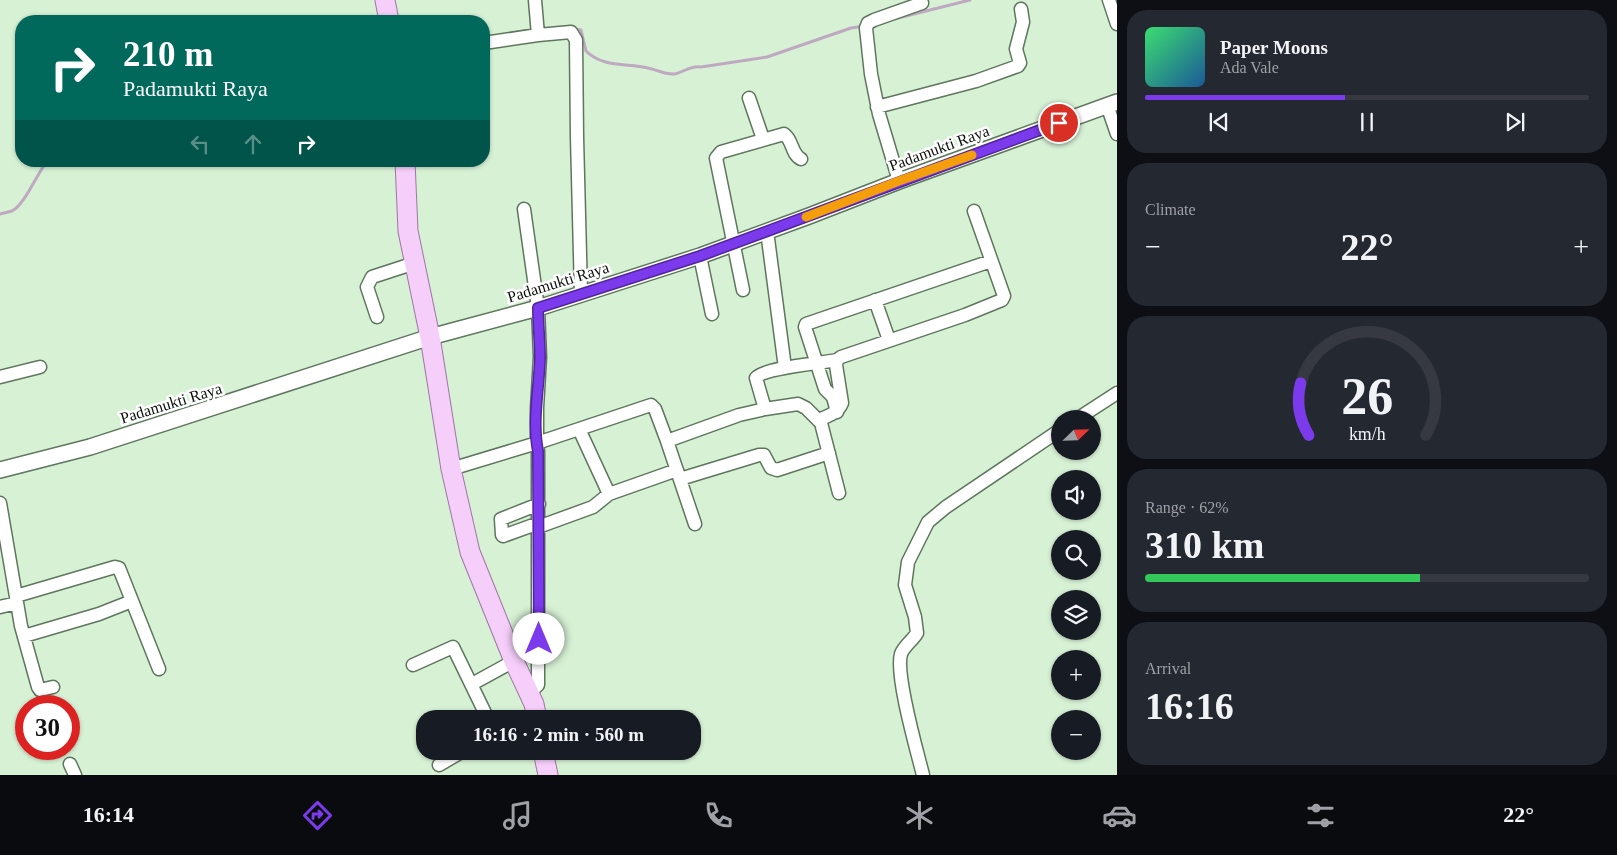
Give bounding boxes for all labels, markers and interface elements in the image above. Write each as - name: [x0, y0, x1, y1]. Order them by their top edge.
- icon: right: [40, 35, 105, 100]
- text: 210 m: [123, 35, 213, 74]
- text: Paper Moons: [1220, 37, 1328, 58]
- text: Ada Vale: [1220, 59, 1279, 76]
- text: Padamukti Raya: [123, 76, 268, 101]
- pin: [1038, 102, 1080, 144]
- icon: previous: [1205, 108, 1233, 136]
- icon: pause: [1353, 108, 1381, 136]
- icon: next: [1501, 108, 1529, 136]
- icon: arrive: [1045, 109, 1073, 137]
- street label: Padamukti Raya: [887, 122, 992, 175]
- icon: left: [186, 130, 214, 158]
- icon: ahead: [239, 130, 267, 158]
- icon: right: [292, 130, 320, 158]
- text: Climate: [1145, 201, 1196, 218]
- text: 22°: [1340, 226, 1394, 268]
- text: −: [1145, 231, 1161, 262]
- text: +: [1573, 231, 1589, 262]
- street label: Padamukti Raya: [505, 258, 611, 306]
- text: 26: [1341, 368, 1393, 425]
- street label: Padamukti Raya: [118, 379, 224, 427]
- north arrow: [1051, 410, 1101, 460]
- map controls: [1051, 410, 1101, 760]
- text: km/h: [1349, 424, 1385, 444]
- button: sound: [1051, 470, 1101, 520]
- text: Range · 62%: [1145, 499, 1229, 516]
- text: 310 km: [1145, 524, 1264, 566]
- button: search: [1051, 530, 1101, 580]
- button: layers: [1051, 590, 1101, 640]
- position arrow: [512, 612, 564, 664]
- button: +: [1051, 650, 1101, 700]
- text: Arrival: [1145, 660, 1191, 677]
- text: 16:16: [1145, 685, 1234, 727]
- speed limit sign: 30: [15, 695, 80, 760]
- button: −: [1051, 710, 1101, 760]
- text: 16:16 · 2 min · 560 m: [473, 724, 644, 745]
- icon: directions: [300, 798, 335, 833]
- icon: music: [500, 798, 535, 833]
- icon: phone: [701, 798, 736, 833]
- icon: climate: [902, 798, 937, 833]
- icon: car: [1102, 798, 1137, 833]
- icon: filters: [1303, 798, 1338, 833]
- text: 16:14: [83, 802, 134, 827]
- text: 22°: [1503, 802, 1534, 827]

